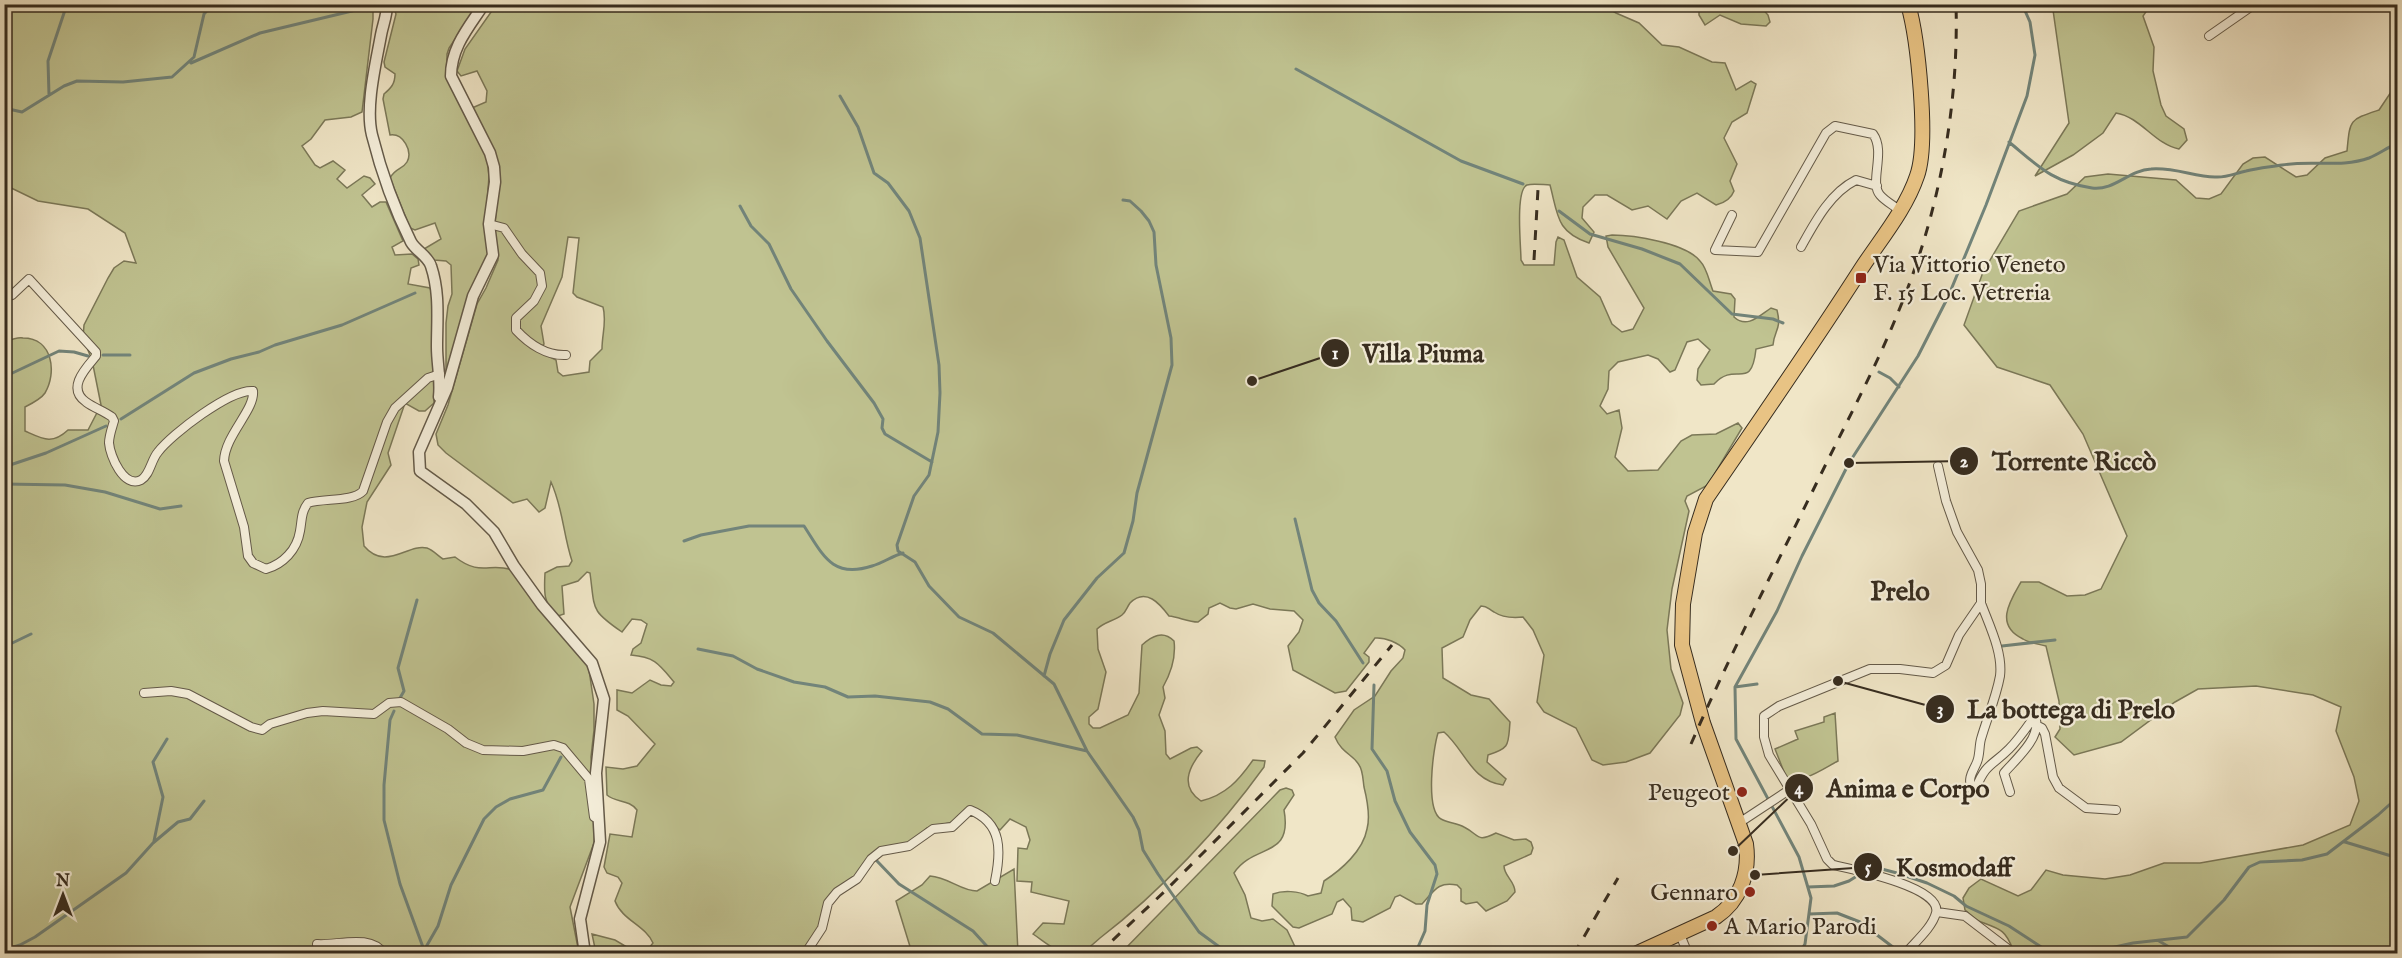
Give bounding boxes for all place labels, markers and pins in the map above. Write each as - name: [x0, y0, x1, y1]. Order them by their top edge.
- place label: Via Vittorio Veneto F. 15 Loc. Vetreria: [1872, 250, 2066, 309]
- marker: Via Vittorio Veneto F. 15 Loc. Vetreria: [1854, 271, 1868, 285]
- callout: Villa Piuma: [1320, 331, 1496, 375]
- callout: Torrente Riccò: [1949, 439, 2168, 483]
- callout: La bottega di Prelo: [1925, 687, 2187, 731]
- callout: Anima e Corpo: [1784, 766, 2001, 810]
- place label: Peugeot: [1648, 778, 1730, 809]
- marker: Peugeot: [1735, 785, 1749, 799]
- callout: Kosmodaff: [1853, 845, 2024, 889]
- place label: Gennaro: [1650, 878, 1738, 909]
- marker: Gennaro: [1743, 885, 1757, 899]
- place label: A Mario Parodi: [1723, 912, 1877, 943]
- marker: A Mario Parodi: [1705, 919, 1719, 933]

